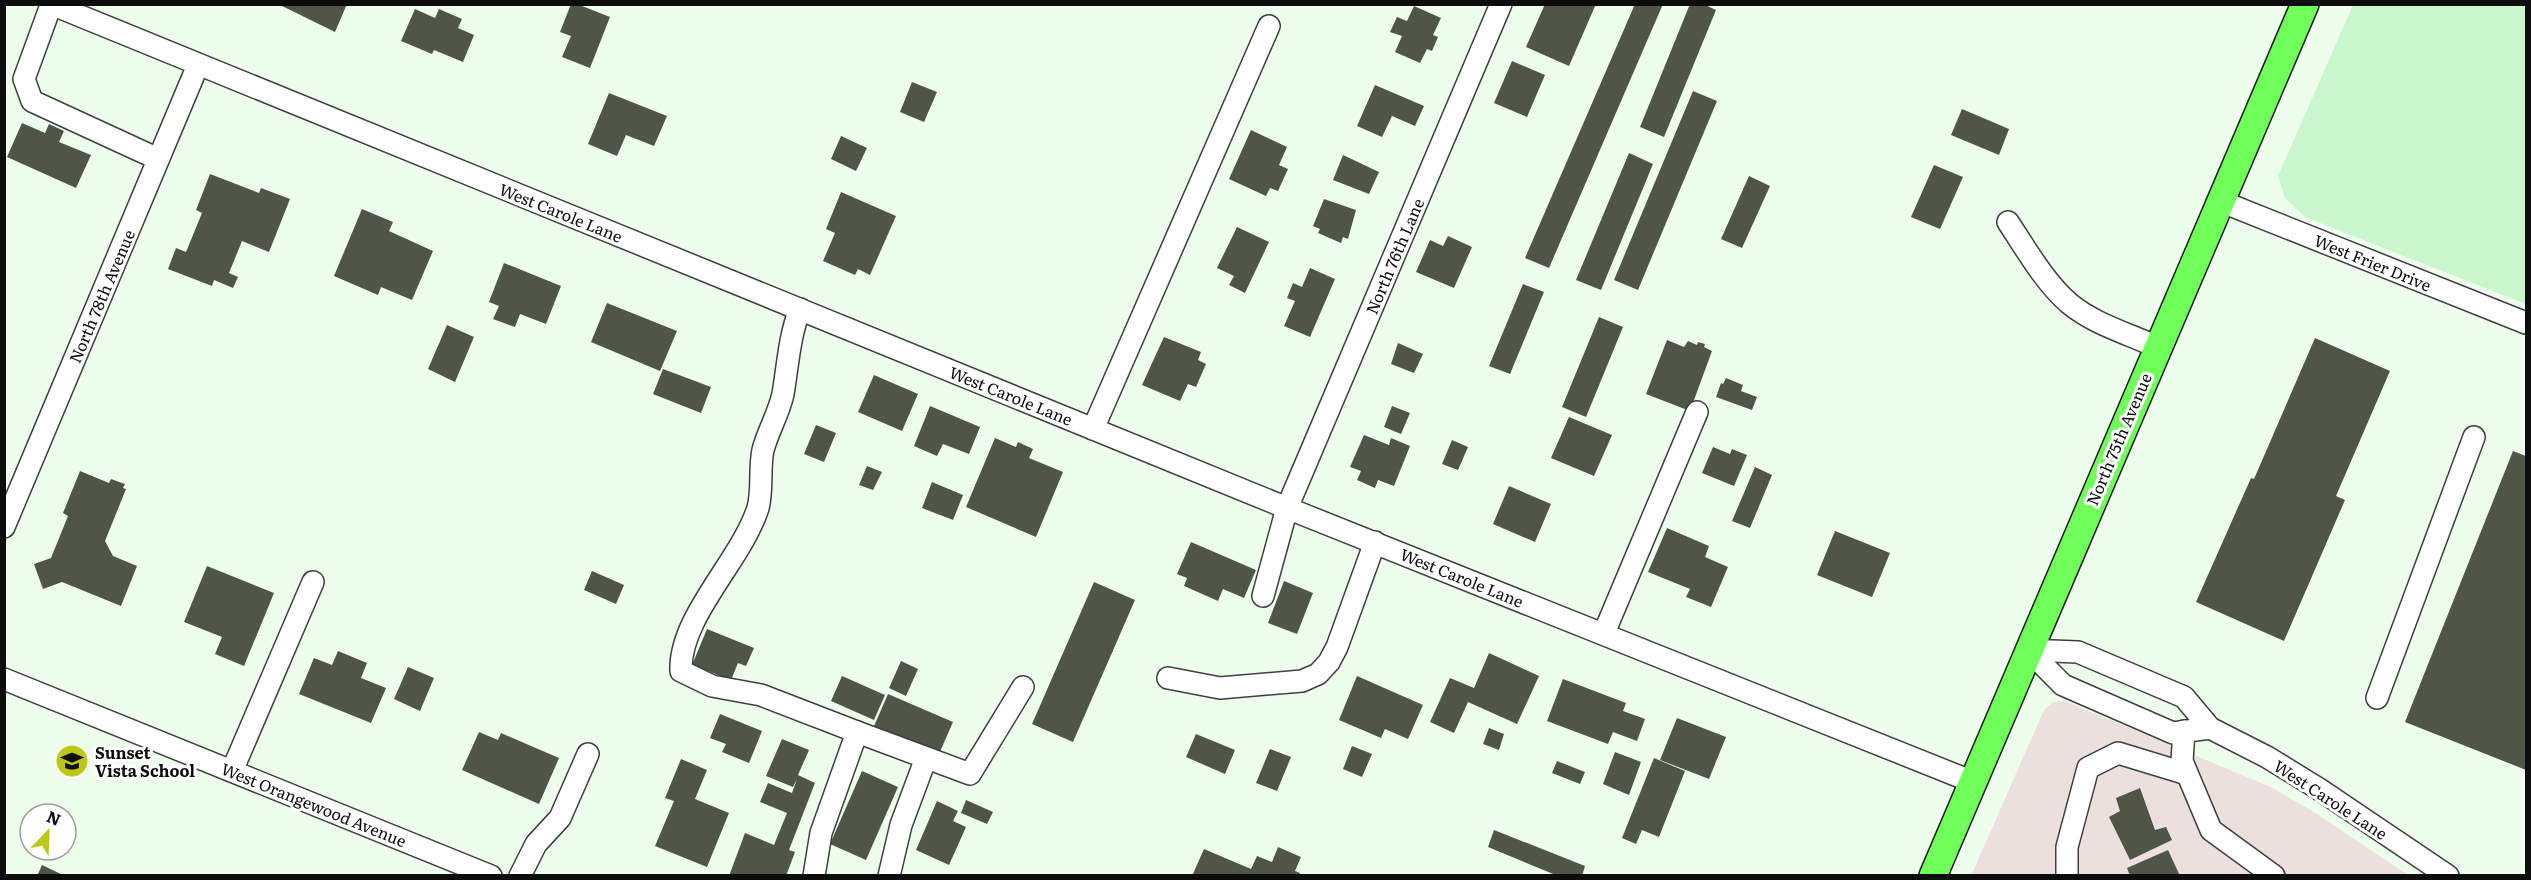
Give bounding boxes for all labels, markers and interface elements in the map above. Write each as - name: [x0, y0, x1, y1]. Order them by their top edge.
- street label: West Carole Lane: [496, 176, 626, 248]
- street label: North 76th Lane: [1359, 194, 1429, 318]
- street label: North 78th Avenue: [62, 226, 140, 366]
- street label: West Frier Drive: [2311, 228, 2435, 296]
- street label: West Carole Lane: [946, 359, 1076, 431]
- street label: North 75th Avenue: [2079, 369, 2157, 509]
- street label: West Carole Lane: [1397, 541, 1527, 613]
- place label: Sunset Vista School: [95, 740, 195, 782]
- school or university icon: Sunset Vista School: [54, 743, 90, 779]
- street label: West Carole Lane: [2270, 753, 2392, 845]
- street label: West Orangewood Avenue: [218, 756, 410, 852]
- north arrow: [18, 802, 78, 862]
- text: N: [43, 804, 65, 831]

